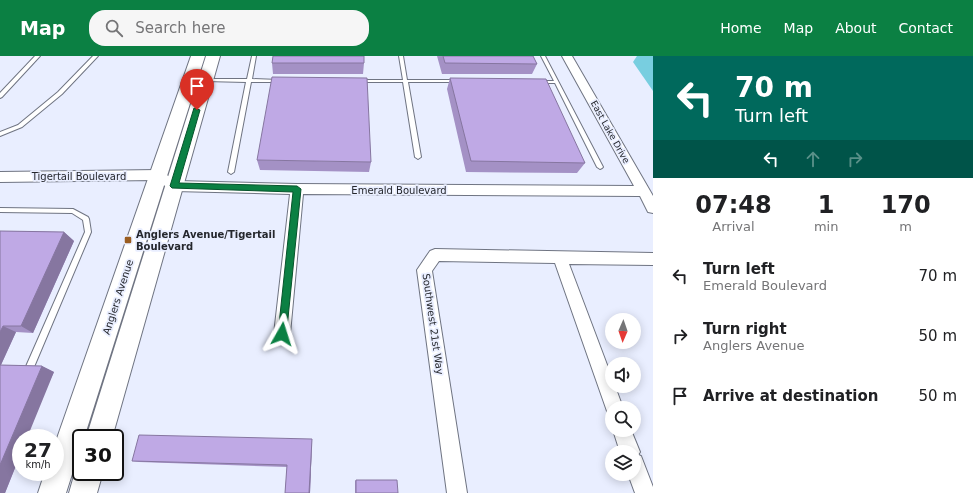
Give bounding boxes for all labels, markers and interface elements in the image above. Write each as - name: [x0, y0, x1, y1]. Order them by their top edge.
- search box: [89, 10, 369, 46]
- text: Map: [20, 17, 65, 39]
- icon: search: [103, 17, 125, 39]
- text: Search here: [135, 19, 225, 37]
- text: Home: [720, 20, 762, 36]
- text: Map: [784, 20, 813, 36]
- text: About: [835, 20, 877, 36]
- text: Contact: [899, 20, 953, 36]
- pin: [180, 69, 214, 110]
- text: 70 m: [735, 71, 813, 104]
- icon: left: [669, 72, 721, 124]
- icon: arrive: [186, 75, 208, 97]
- street label: East Lake Drive: [589, 99, 632, 165]
- text: Turn left: [735, 105, 808, 126]
- icon: left: [760, 148, 782, 170]
- icon: ahead: [802, 148, 824, 170]
- icon: right: [844, 148, 866, 170]
- street label: Tigertail Boulevard: [31, 171, 126, 182]
- street label: Emerald Boulevard: [351, 185, 447, 196]
- text: 07:48: [695, 191, 772, 219]
- text: 1: [818, 191, 834, 219]
- text: 170: [881, 191, 931, 219]
- text: Arrival: [712, 219, 755, 234]
- text: min: [814, 219, 838, 234]
- text: m: [899, 219, 912, 234]
- place label: Anglers Avenue/Tigertail Boulevard: [136, 229, 275, 252]
- marker: Anglers Avenue/Tigertail Boulevard: [123, 235, 133, 245]
- street label: Anglers Avenue: [101, 258, 135, 336]
- text: Turn left: [703, 260, 775, 278]
- icon: left: [669, 265, 691, 287]
- text: 70 m: [919, 267, 957, 285]
- street label: Southwest 21st Way: [420, 273, 446, 375]
- text: Emerald Boulevard: [703, 278, 827, 293]
- position arrow: [261, 313, 303, 355]
- north arrow: [605, 313, 641, 349]
- map controls: [605, 313, 641, 481]
- text: Turn right: [703, 320, 787, 338]
- icon: right: [669, 325, 691, 347]
- text: 50 m: [919, 327, 957, 345]
- text: Anglers Avenue: [703, 338, 805, 353]
- button: sound: [605, 357, 641, 393]
- icon: arrive: [669, 385, 691, 407]
- text: Arrive at destination: [703, 387, 878, 405]
- text: 50 m: [919, 387, 957, 405]
- button: search: [605, 401, 641, 437]
- speed limit sign: 30: [72, 429, 124, 481]
- text: 27: [24, 438, 52, 462]
- button: layers: [605, 445, 641, 481]
- text: km/h: [25, 459, 51, 470]

